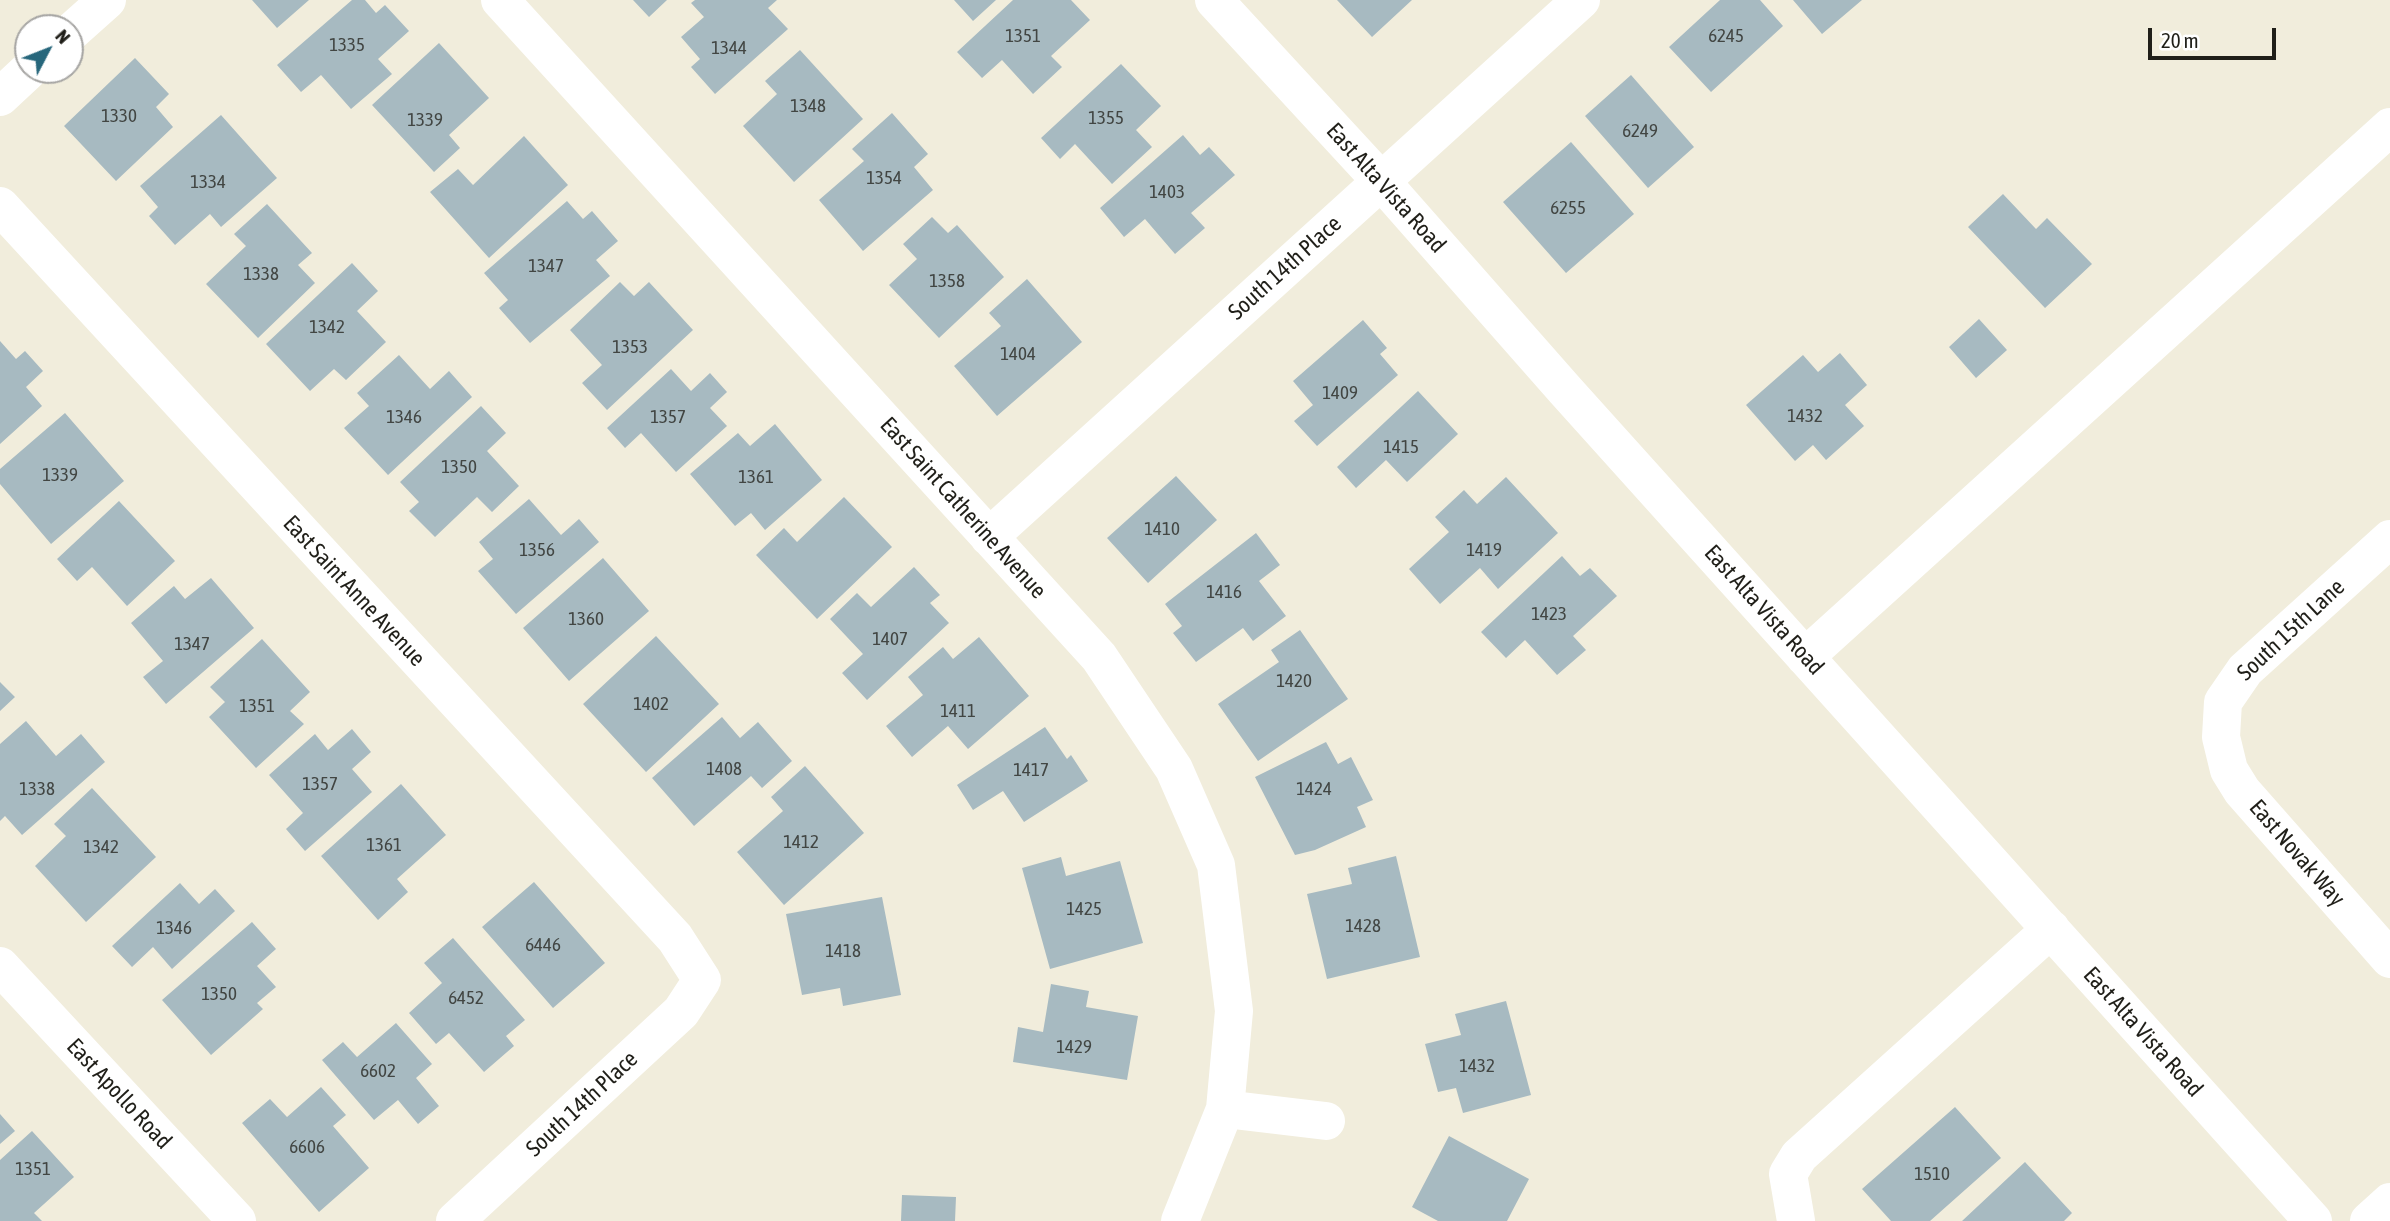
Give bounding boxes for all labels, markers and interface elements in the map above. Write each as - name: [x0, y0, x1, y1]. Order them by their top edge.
- north arrow: [14, 14, 84, 84]
- scale bar: [2152, 14, 2280, 58]
- text: N: [51, 25, 75, 48]
- house number: 1351: [1005, 25, 1041, 47]
- house number: 6245: [1708, 25, 1744, 47]
- text: 20 m: [2161, 28, 2199, 52]
- house number: 1335: [329, 34, 365, 56]
- house number: 1344: [711, 37, 747, 59]
- house number: 1348: [790, 95, 826, 117]
- house number: 1330: [101, 105, 137, 127]
- house number: 1355: [1088, 107, 1124, 129]
- house number: 1339: [407, 109, 443, 131]
- street label: East Alta Vista Road: [1320, 117, 1452, 259]
- house number: 6249: [1622, 120, 1658, 142]
- house number: 1354: [866, 167, 902, 189]
- house number: 1334: [190, 171, 226, 193]
- house number: 1403: [1149, 181, 1185, 203]
- house number: 6255: [1550, 197, 1586, 219]
- street label: South 14th Place: [1223, 210, 1347, 326]
- house number: 1347: [528, 255, 564, 277]
- house number: 1338: [243, 263, 279, 285]
- house number: 1358: [929, 270, 965, 292]
- house number: 1342: [309, 316, 345, 338]
- house number: 1353: [612, 336, 648, 358]
- house number: 1404: [1000, 343, 1036, 365]
- house number: 1409: [1322, 382, 1358, 404]
- house number: 1432: [1787, 405, 1823, 427]
- house number: 1346: [386, 406, 422, 428]
- house number: 1357: [650, 406, 686, 428]
- street label: East Saint Catherine Avenue: [874, 412, 1052, 604]
- house number: 1415: [1383, 436, 1419, 458]
- house number: 1350: [441, 456, 477, 478]
- house number: 1339: [42, 464, 78, 486]
- house number: 1361: [738, 466, 774, 488]
- street label: East Saint Anne Avenue: [277, 510, 431, 672]
- house number: 1410: [1144, 518, 1180, 540]
- house number: 1356: [519, 539, 555, 561]
- house number: 1419: [1466, 539, 1502, 561]
- street label: East Alta Vista Road: [1698, 539, 1830, 681]
- street label: South 15th Lane: [2232, 573, 2350, 687]
- house number: 1416: [1206, 581, 1242, 603]
- house number: 1423: [1531, 603, 1567, 625]
- house number: 1360: [568, 608, 604, 630]
- house number: 1407: [872, 628, 908, 650]
- house number: 1347: [174, 633, 210, 655]
- house number: 1420: [1276, 670, 1312, 692]
- house number: 1402: [633, 693, 669, 715]
- house number: 1351: [239, 695, 275, 717]
- house number: 1411: [940, 700, 976, 722]
- house number: 1408: [706, 758, 742, 780]
- house number: 1417: [1013, 759, 1049, 781]
- house number: 1357: [302, 773, 338, 795]
- house number: 1338: [19, 778, 55, 800]
- house number: 1424: [1296, 778, 1332, 800]
- street label: East Novak Way: [2243, 794, 2351, 912]
- house number: 1412: [783, 831, 819, 853]
- house number: 1361: [366, 834, 402, 856]
- house number: 1342: [83, 836, 119, 858]
- house number: 1425: [1066, 898, 1102, 920]
- house number: 1428: [1345, 915, 1381, 937]
- house number: 1346: [156, 917, 192, 939]
- house number: 6446: [525, 934, 561, 956]
- house number: 1418: [825, 940, 861, 962]
- street label: East Alta Vista Road: [2077, 961, 2209, 1103]
- house number: 1350: [201, 983, 237, 1005]
- house number: 6452: [448, 987, 484, 1009]
- street label: East Apollo Road: [61, 1033, 177, 1155]
- house number: 1429: [1056, 1036, 1092, 1058]
- street label: South 14th Place: [521, 1045, 643, 1163]
- house number: 1432: [1459, 1055, 1495, 1077]
- house number: 6602: [360, 1060, 396, 1082]
- house number: 6606: [289, 1136, 325, 1158]
- house number: 1351: [15, 1158, 51, 1180]
- house number: 1510: [1914, 1163, 1950, 1185]

